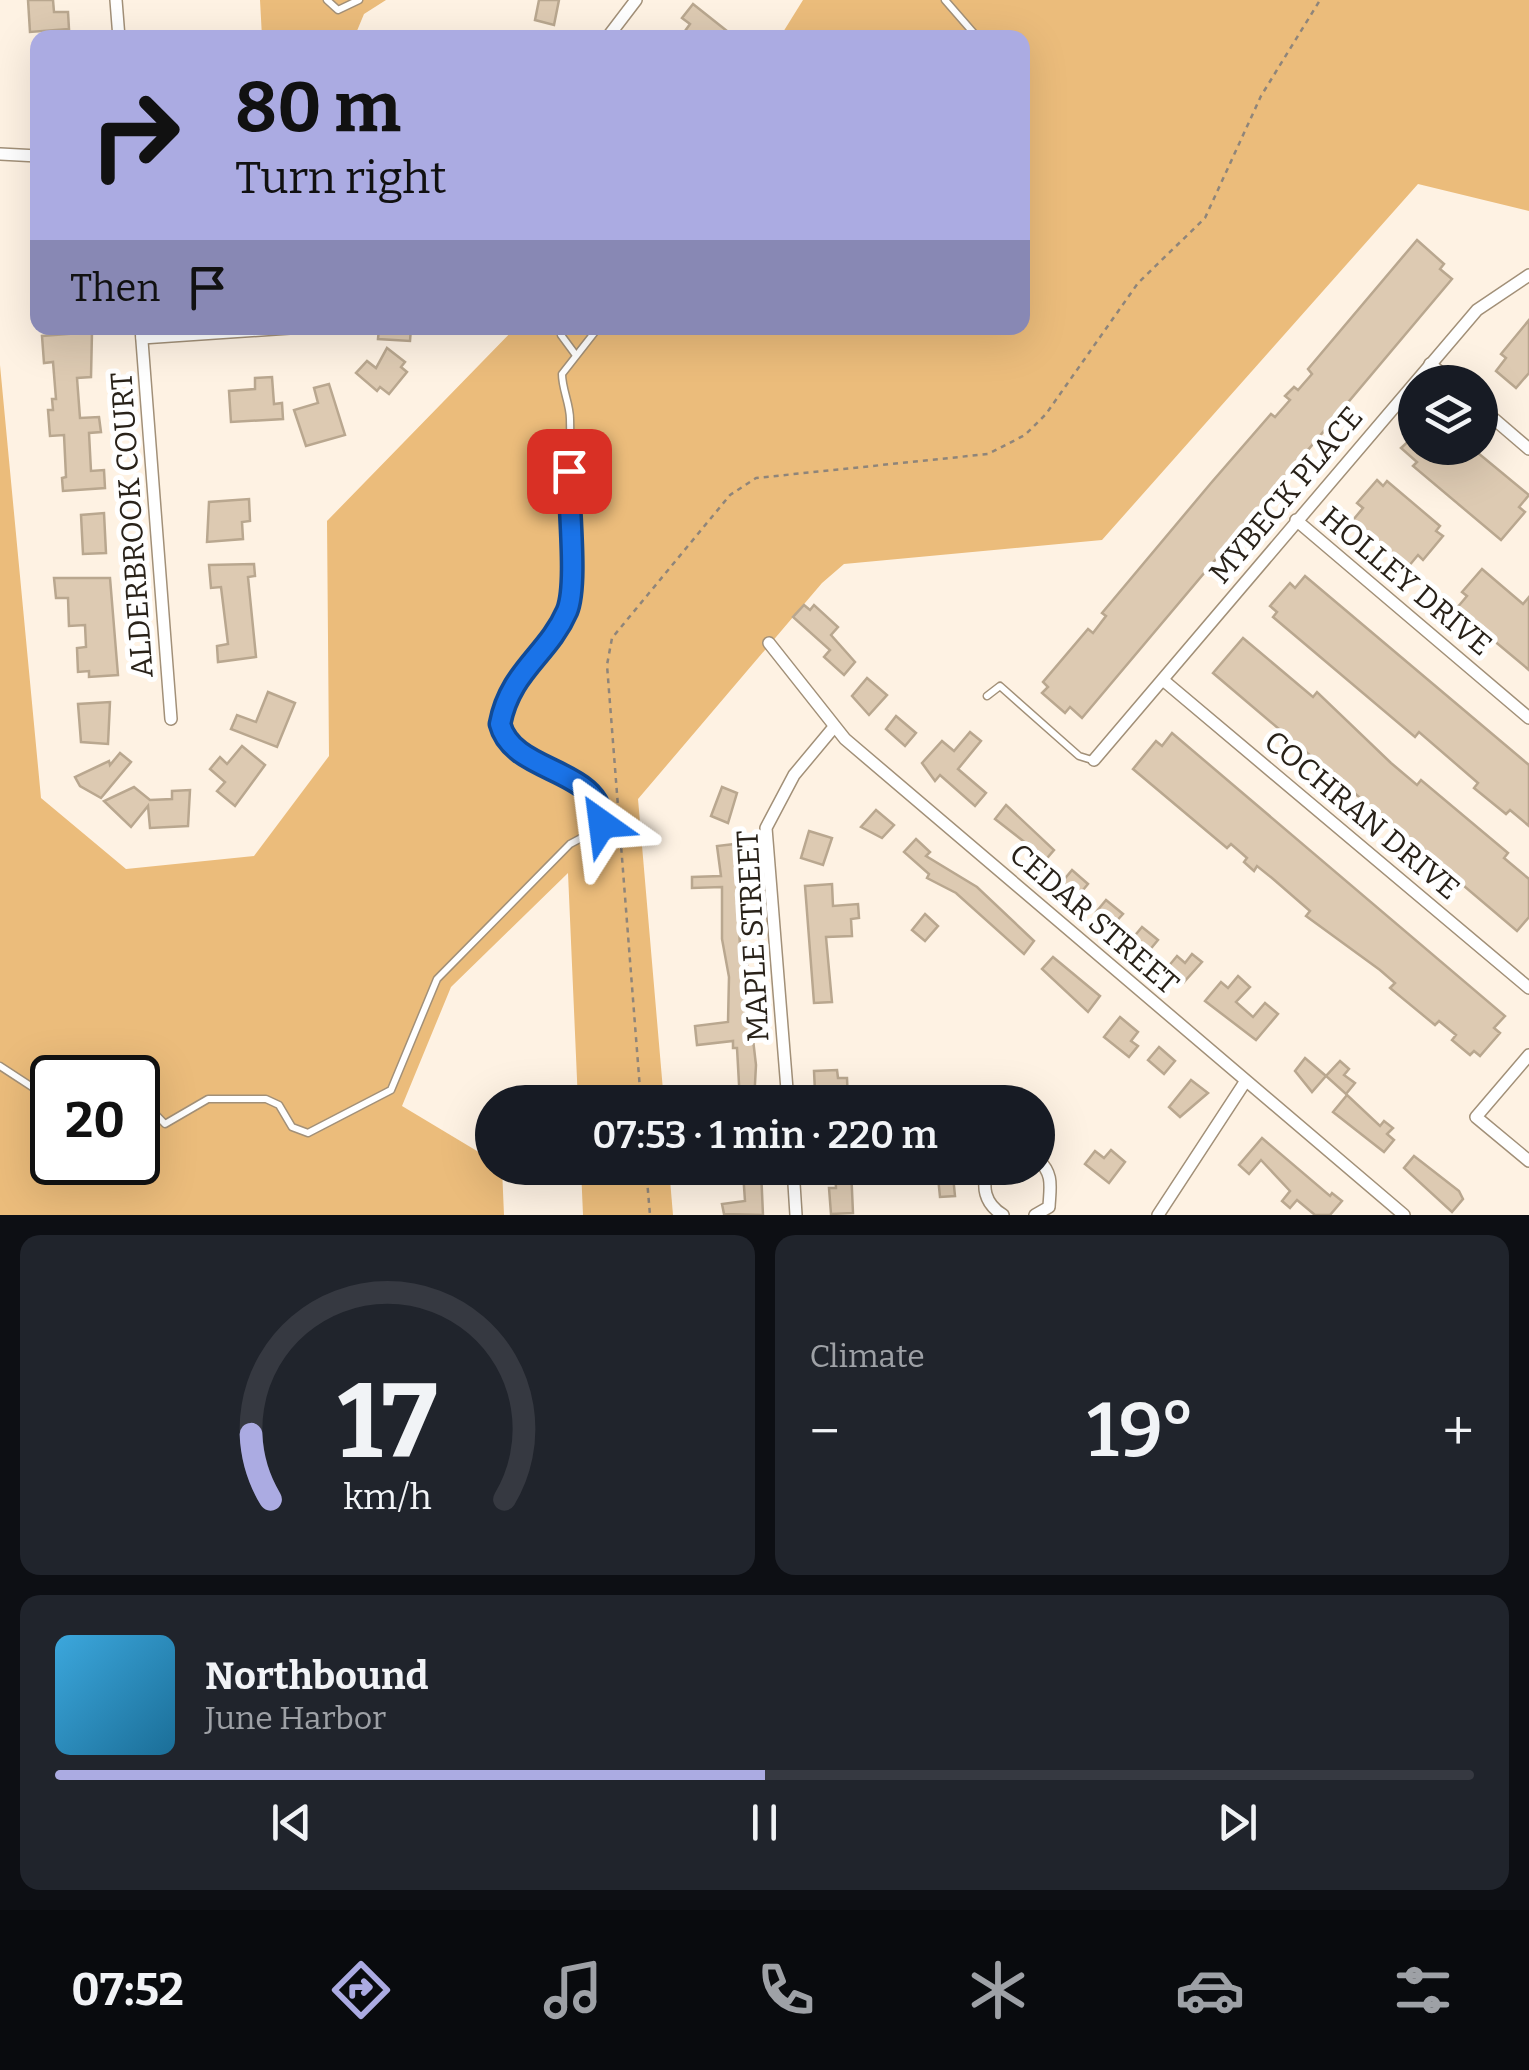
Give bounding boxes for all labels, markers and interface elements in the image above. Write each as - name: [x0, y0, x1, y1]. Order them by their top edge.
- text: 80 m: [235, 66, 401, 150]
- icon: right: [70, 70, 200, 200]
- text: Turn right: [235, 151, 447, 205]
- icon: arrive: [180, 260, 235, 315]
- text: Then: [70, 265, 160, 311]
- map controls: [1398, 365, 1498, 465]
- button: layers: [1398, 365, 1498, 465]
- street label: ALDERBROOK COURT: [103, 371, 161, 679]
- street label: MYBECK PLACE: [1202, 399, 1370, 591]
- pin: [527, 429, 612, 514]
- icon: arrive: [542, 444, 597, 499]
- street label: HOLLEY DRIVE: [1313, 499, 1499, 663]
- street label: COCHRAN DRIVE: [1257, 723, 1467, 907]
- position arrow: [550, 772, 654, 876]
- street label: MAPLE STREET: [729, 829, 777, 1043]
- street label: CEDAR STREET: [1002, 836, 1186, 1002]
- speed limit sign: 20: [30, 1055, 160, 1185]
- text: 07:53 · 1 min · 220 m: [592, 1112, 938, 1158]
- text: Climate: [810, 1337, 925, 1375]
- text: 17: [337, 1360, 437, 1485]
- text: 19°: [1087, 1386, 1195, 1476]
- text: −: [810, 1399, 840, 1465]
- text: +: [1443, 1399, 1474, 1465]
- text: km/h: [343, 1476, 431, 1518]
- text: Northbound: [205, 1653, 428, 1699]
- text: June Harbor: [205, 1699, 386, 1737]
- icon: previous: [264, 1795, 319, 1850]
- icon: pause: [737, 1795, 792, 1850]
- icon: next: [1210, 1795, 1265, 1850]
- icon: directions: [326, 1955, 396, 2025]
- icon: music: [538, 1955, 608, 2025]
- icon: phone: [751, 1955, 821, 2025]
- icon: climate: [963, 1955, 1033, 2025]
- icon: car: [1175, 1955, 1245, 2025]
- icon: filters: [1388, 1955, 1458, 2025]
- text: 07:52: [71, 1963, 184, 2017]

